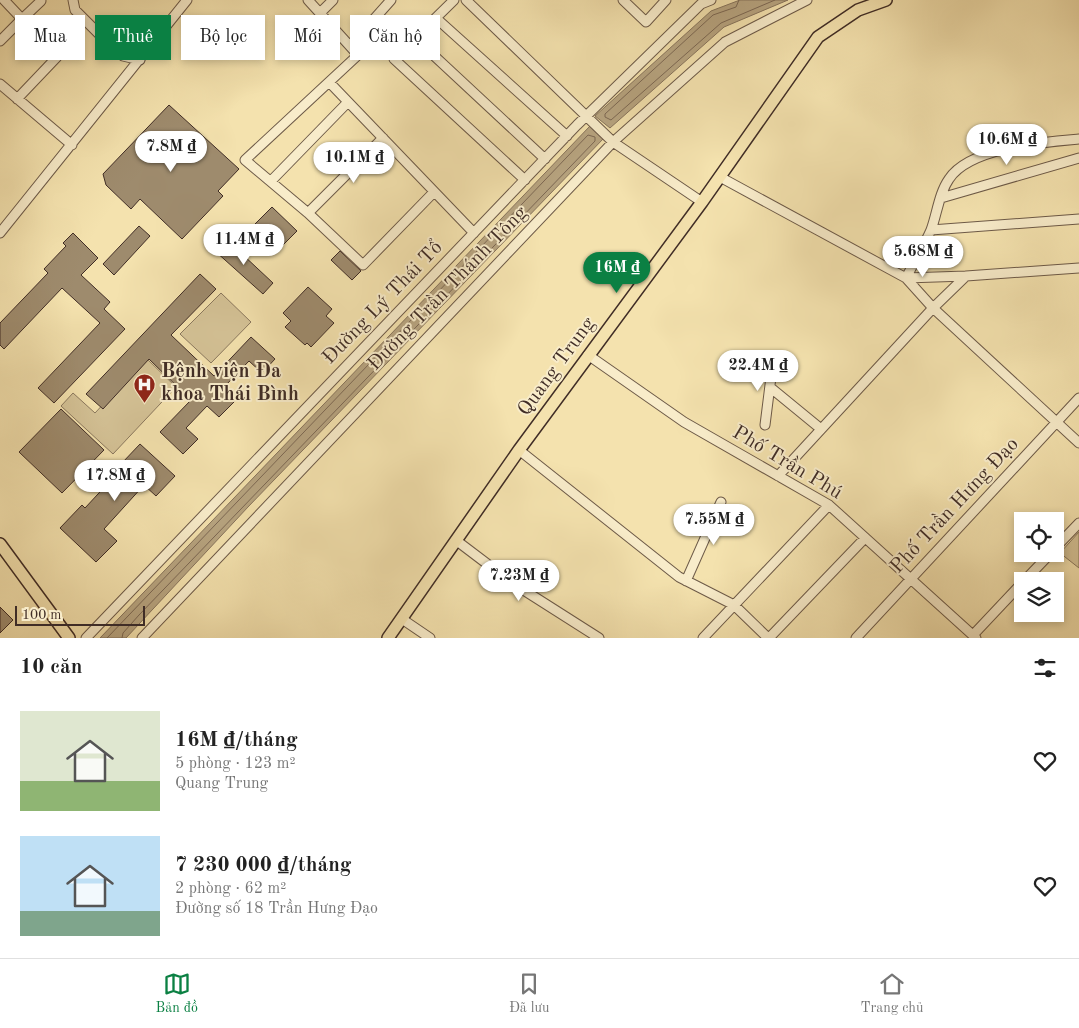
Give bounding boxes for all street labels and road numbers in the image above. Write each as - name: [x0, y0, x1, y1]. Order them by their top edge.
- street label: Đường Trần Thánh Tông: [363, 201, 532, 375]
- street label: Đường Lý Thái Tổ: [318, 237, 447, 369]
- street label: Quang Trung: [515, 314, 599, 420]
- street label: Phố Trần Phú: [729, 421, 847, 504]
- street label: Phố Trần Hưng Đạo: [886, 433, 1023, 578]

